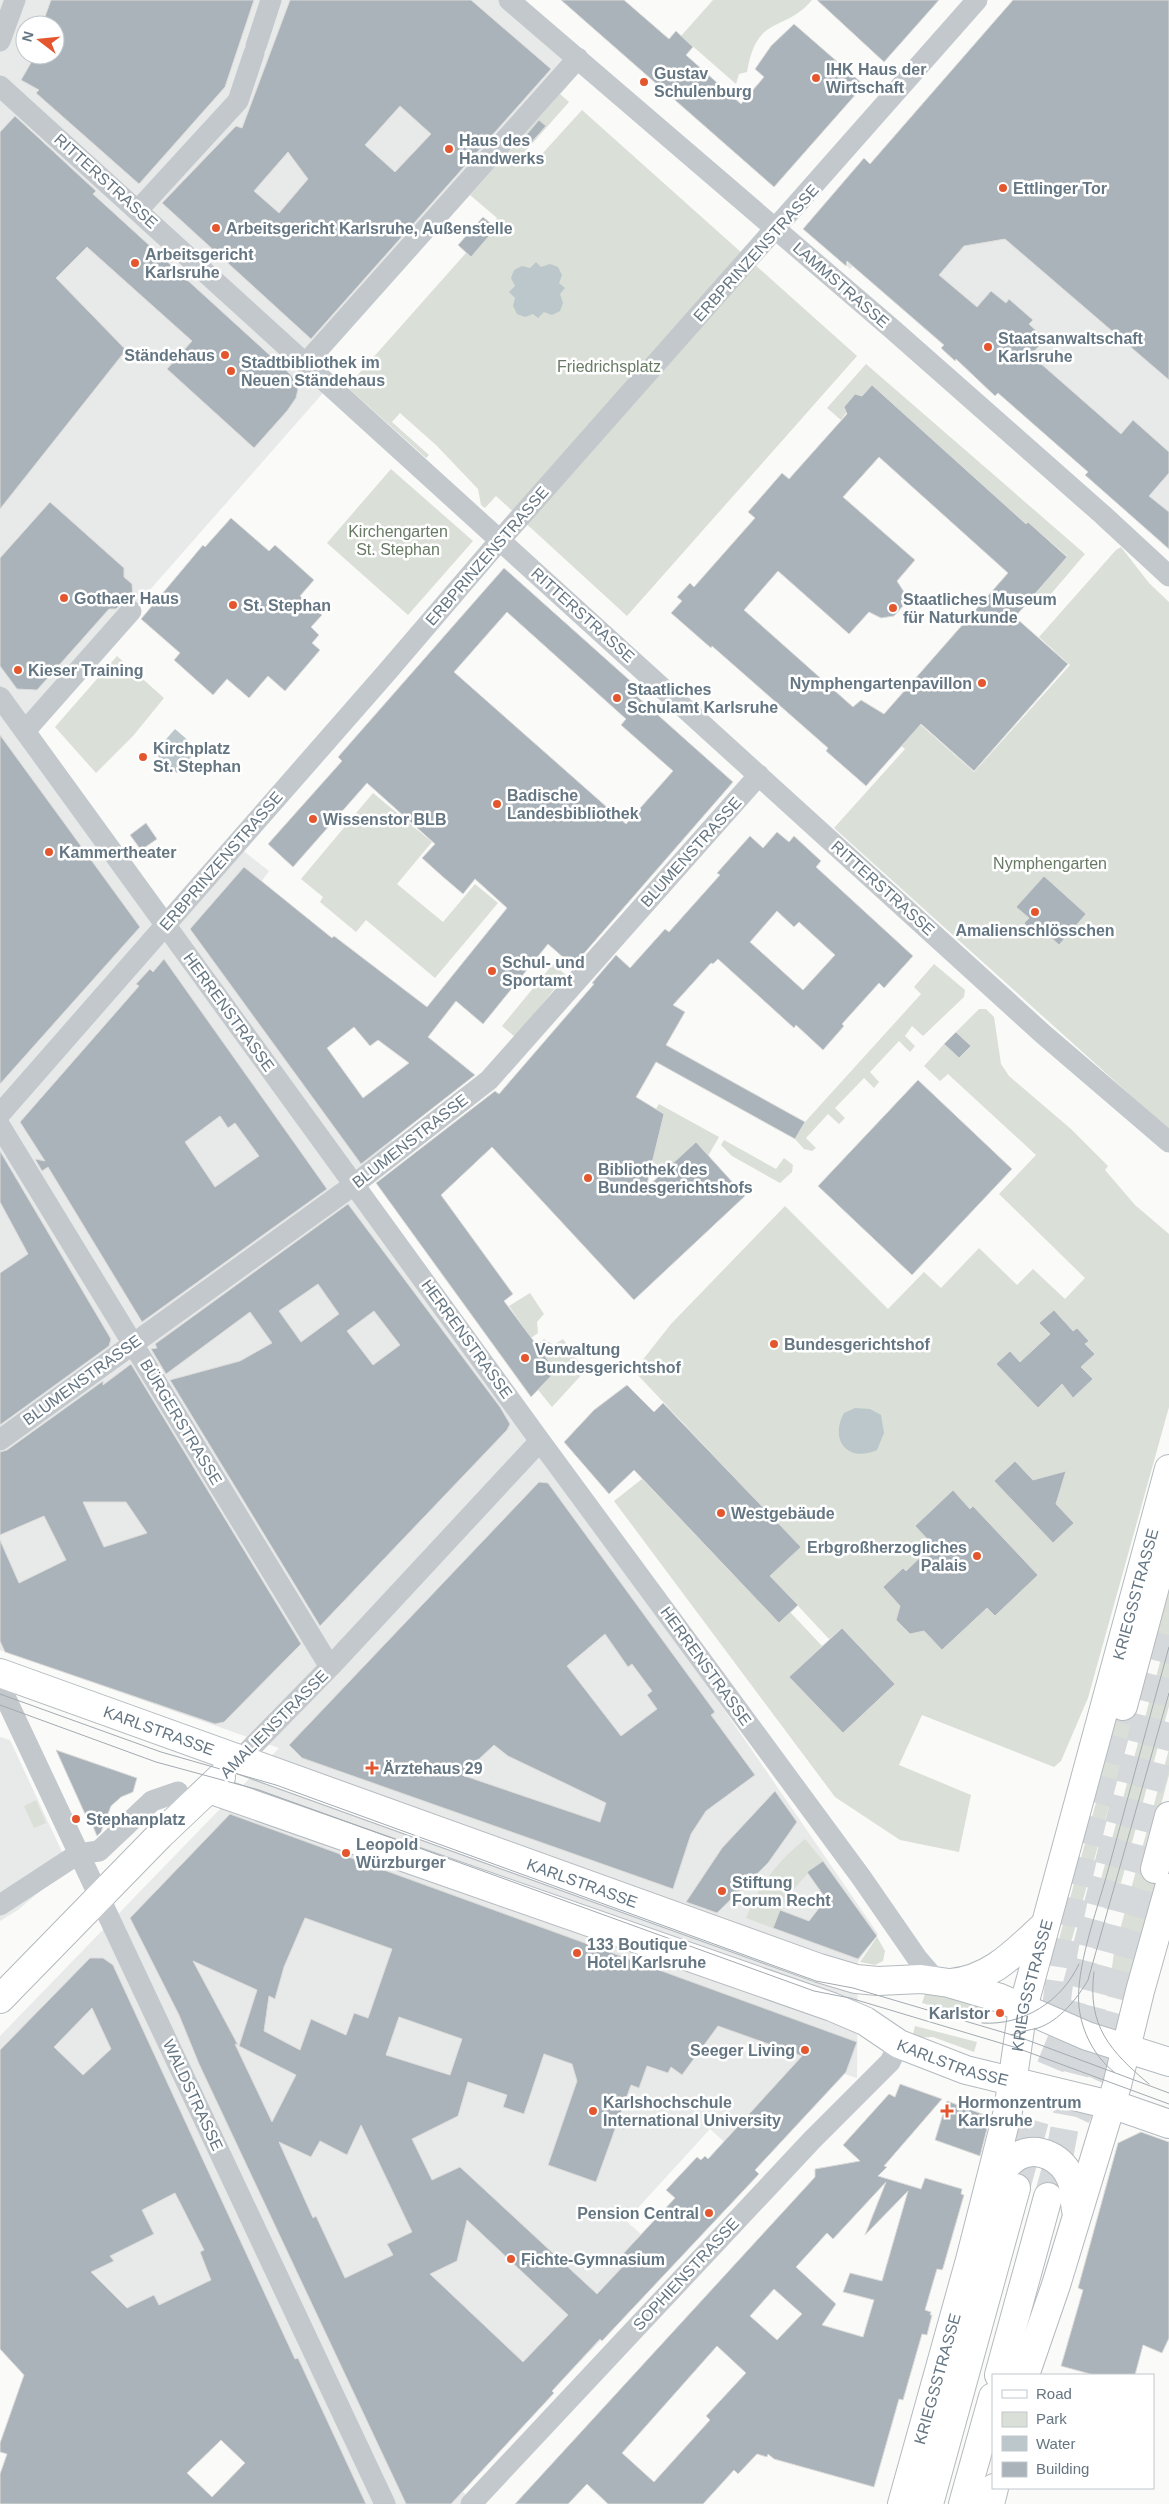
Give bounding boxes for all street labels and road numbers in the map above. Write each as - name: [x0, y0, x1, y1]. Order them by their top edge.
- street label: RITTERSTRASSE: [51, 130, 161, 232]
- street label: ERBPRINZENSTRASSE: [690, 181, 822, 325]
- street label: LAMMSTRASSE: [790, 239, 892, 331]
- street label: ERBPRINZENSTRASSE: [422, 483, 552, 629]
- street label: RITTERSTRASSE: [528, 564, 638, 666]
- street label: ERBPRINZENSTRASSE: [156, 788, 286, 934]
- street label: BLUMENSTRASSE: [637, 794, 745, 910]
- street label: RITTERSTRASSE: [828, 837, 938, 939]
- street label: HERRENSTRASSE: [180, 949, 278, 1075]
- street label: BLUMENSTRASSE: [349, 1091, 471, 1191]
- street label: HERRENSTRASSE: [418, 1276, 516, 1402]
- street label: BLUMENSTRASSE: [20, 1332, 144, 1428]
- street label: BÜRGERSTRASSE: [137, 1356, 225, 1488]
- street label: KRIEGSSTRASSE: [1109, 1527, 1161, 1662]
- street label: HERRENSTRASSE: [657, 1603, 755, 1729]
- street label: AMALIENSTRASSE: [217, 1667, 331, 1781]
- street label: KARLSTRASSE: [101, 1703, 217, 1758]
- street label: KARLSTRASSE: [525, 1855, 640, 1911]
- street label: KRIEGSSTRASSE: [1008, 1918, 1055, 2053]
- street label: KARLSTRASSE: [895, 2036, 1010, 2088]
- street label: WALDSTRASSE: [160, 2037, 226, 2153]
- street label: SOPHIENSTRASSE: [630, 2215, 742, 2333]
- street label: KRIEGSSTRASSE: [911, 2311, 963, 2446]

